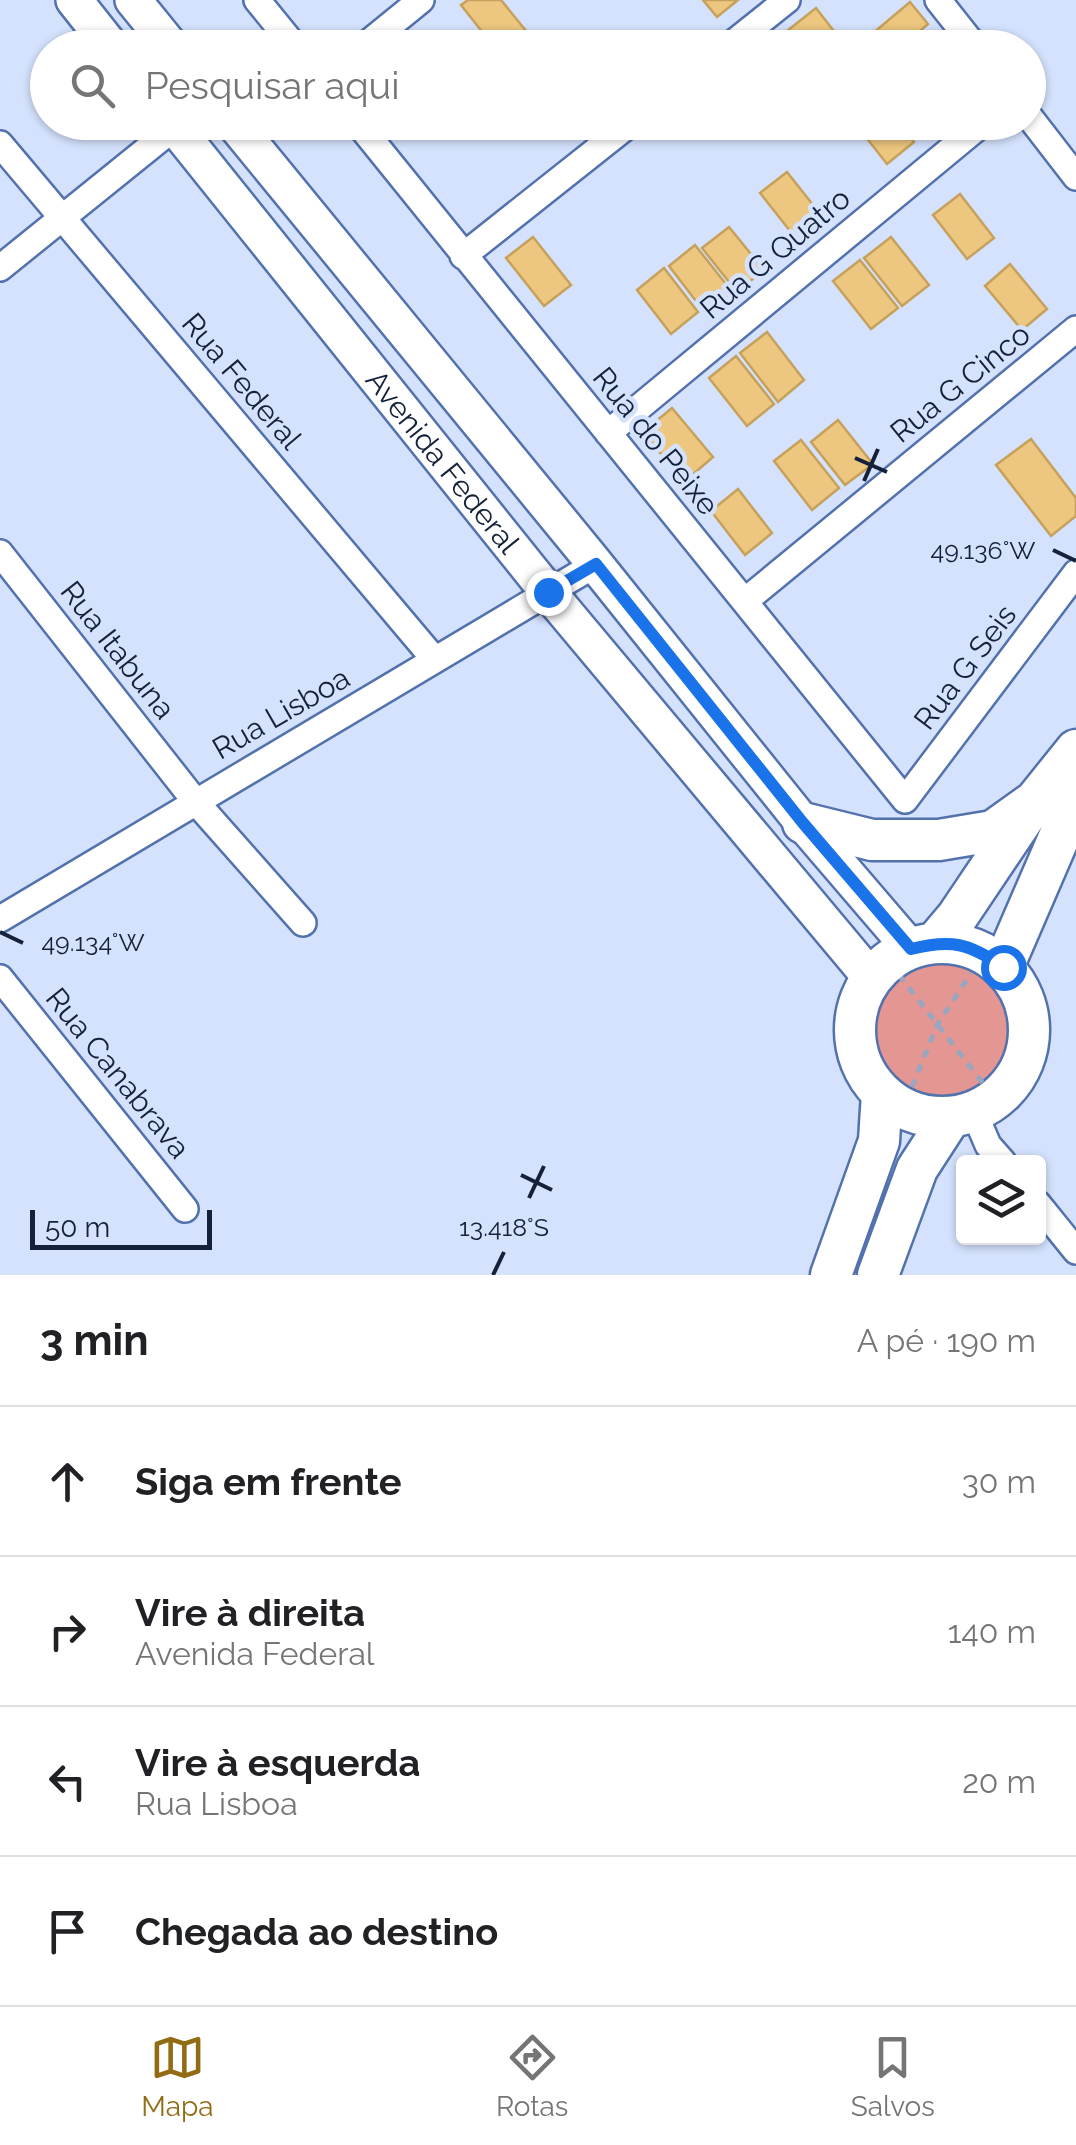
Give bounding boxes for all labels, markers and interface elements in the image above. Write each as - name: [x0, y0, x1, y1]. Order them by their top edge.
- search box: [30, 30, 1046, 140]
- icon: search: [65, 58, 120, 113]
- text: Pesquisar aqui: [145, 63, 399, 108]
- street label: Rua G Quatro: [693, 180, 857, 326]
- street label: Rua Federal: [175, 306, 310, 457]
- street label: Rua G Cinco: [883, 316, 1037, 450]
- street label: Rua do Peixe: [586, 360, 726, 522]
- street label: Avenida Federal: [359, 363, 528, 561]
- text: 49.136°W: [931, 535, 1035, 565]
- route end: [526, 570, 572, 616]
- street label: Rua Itabuna: [53, 574, 183, 726]
- street label: Rua G Seis: [907, 598, 1023, 736]
- street label: Rua Lisboa: [206, 660, 356, 766]
- text: 49.134°W: [41, 927, 145, 957]
- route start: [981, 945, 1027, 991]
- street label: Rua Canabrava: [39, 981, 197, 1165]
- map controls: [956, 1155, 1046, 1245]
- button: layers: [956, 1155, 1046, 1245]
- scale bar: [30, 1205, 212, 1250]
- text: 50 m: [45, 1211, 110, 1244]
- text: 13.418°S: [459, 1212, 549, 1242]
- text: 3 min: [40, 1316, 149, 1365]
- text: A pé · 190 m: [857, 1322, 1036, 1359]
- icon: ahead: [40, 1454, 95, 1509]
- text: Siga em frente: [135, 1459, 402, 1504]
- text: 30 m: [962, 1463, 1036, 1500]
- text: Vire à direita: [135, 1590, 365, 1635]
- icon: right: [40, 1604, 95, 1659]
- text: 140 m: [948, 1613, 1036, 1650]
- text: Avenida Federal: [135, 1635, 375, 1672]
- text: Vire à esquerda: [135, 1740, 420, 1785]
- icon: left: [40, 1754, 95, 1809]
- text: 20 m: [962, 1763, 1036, 1800]
- text: Rua Lisboa: [135, 1785, 298, 1822]
- icon: arrive: [40, 1904, 95, 1959]
- text: Chegada ao destino: [135, 1909, 498, 1954]
- tab: Mapa: [141, 2030, 213, 2123]
- tab: Rotas: [496, 2030, 568, 2123]
- tab: Salvos: [851, 2030, 935, 2123]

